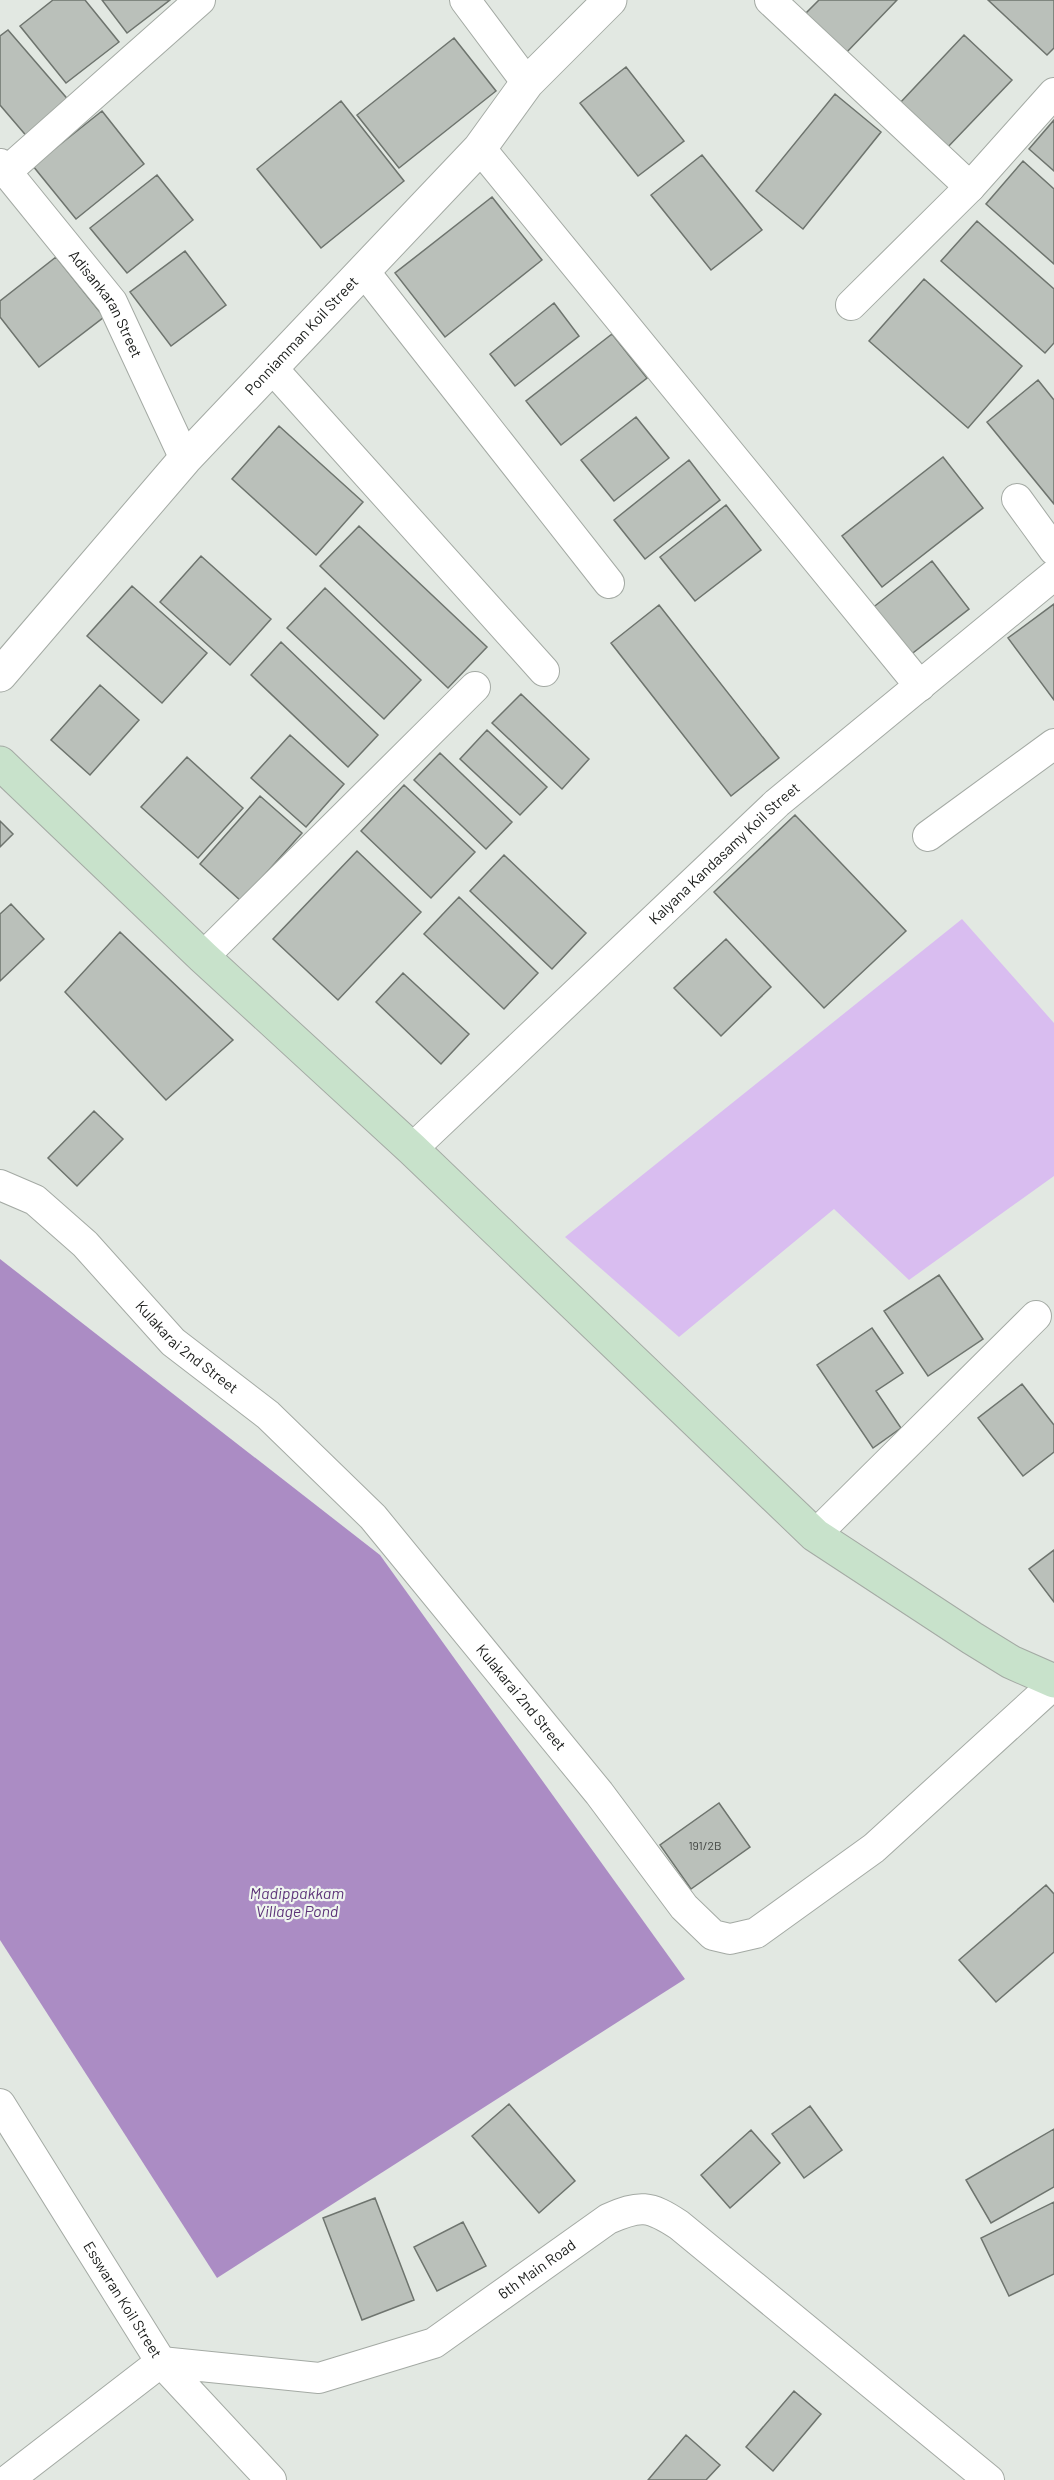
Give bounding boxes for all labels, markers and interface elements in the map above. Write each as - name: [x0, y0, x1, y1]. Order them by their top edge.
- street label: Adisankaran Street: [66, 246, 147, 360]
- street label: Ponniamman Koil Street: [241, 272, 361, 398]
- street label: Kalyana Kandasamy Koil Street: [645, 778, 803, 928]
- street label: Kulakarai 2nd Street: [132, 1296, 242, 1397]
- street label: Kulakarai 2nd Street: [473, 1640, 570, 1754]
- house number: 191/2B: [688, 1838, 722, 1852]
- water label: Madippakkam Village Pond: [250, 1883, 344, 1920]
- street label: 6th Main Road: [494, 2235, 579, 2302]
- street label: Esswaran Koil Street: [80, 2238, 166, 2361]

